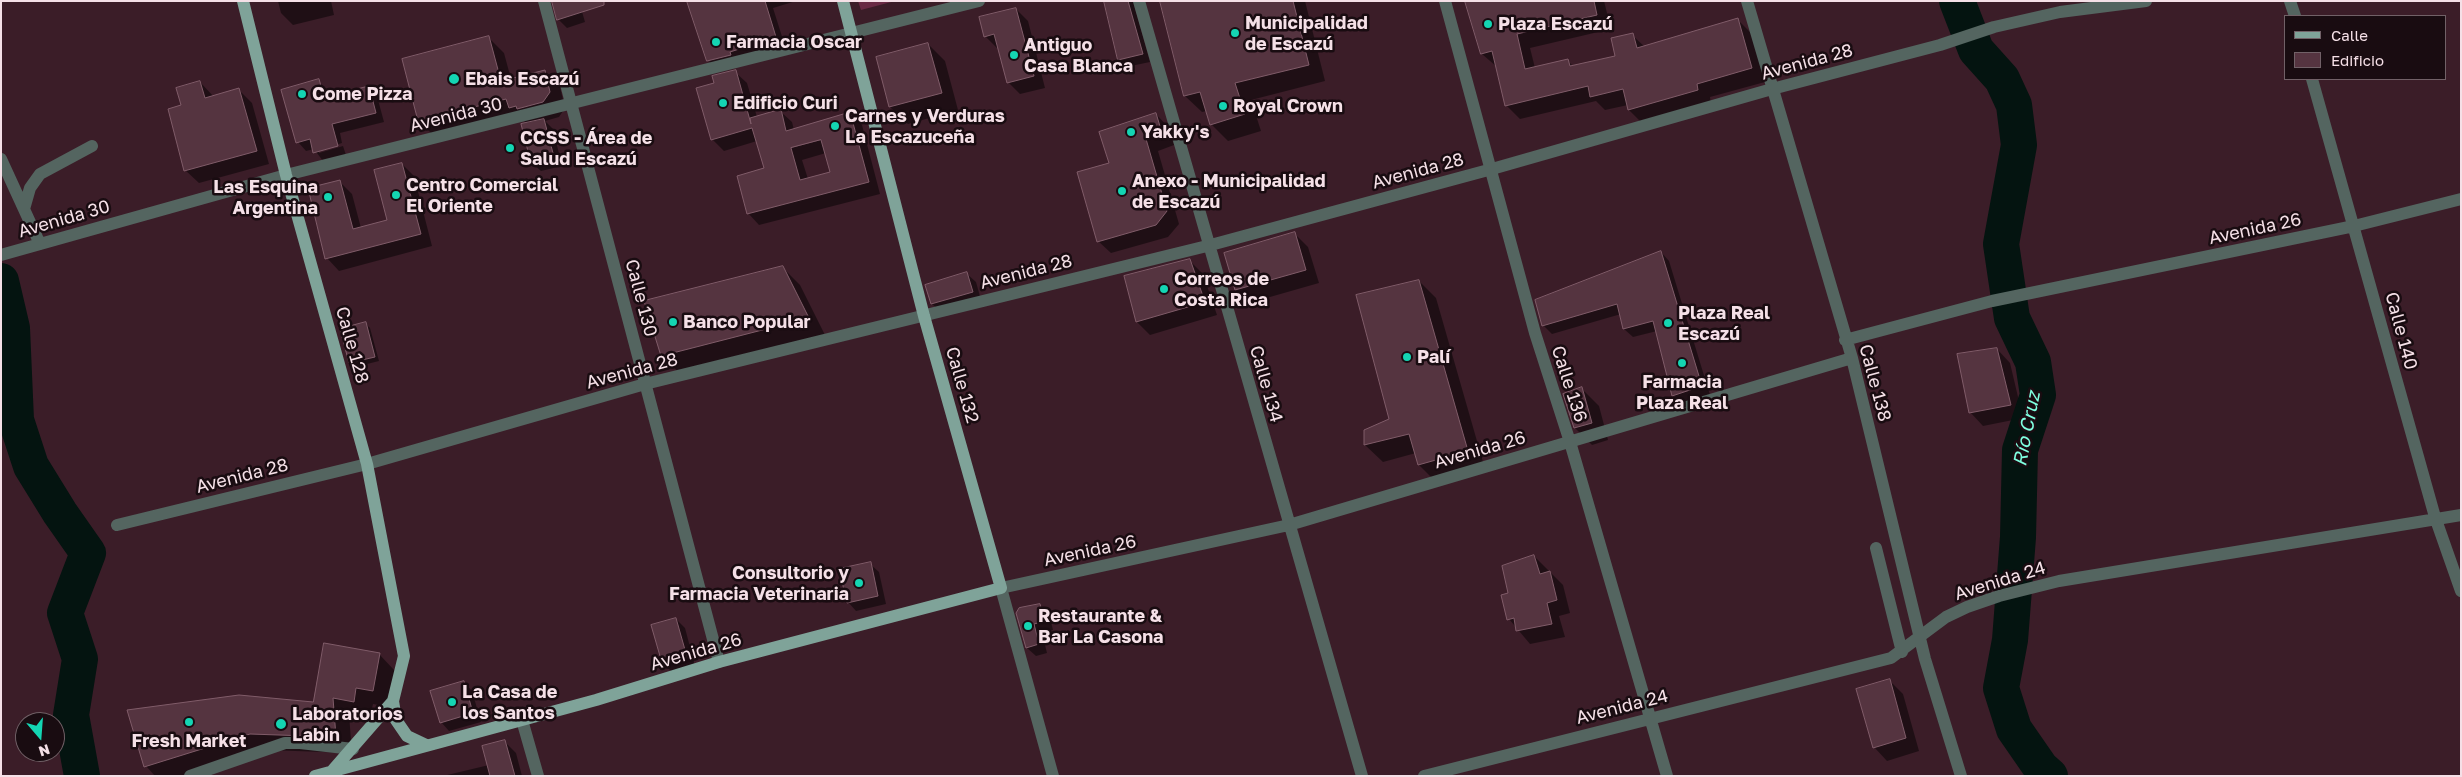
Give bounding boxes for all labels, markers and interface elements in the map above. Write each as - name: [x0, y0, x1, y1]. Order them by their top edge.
- place label: Municipalidad de Escazú: [1245, 12, 1368, 54]
- place label: Plaza Escazú: [1498, 13, 1613, 35]
- legend: [2284, 15, 2447, 80]
- marker: Plaza Escazú: [1482, 18, 1494, 30]
- text: Calle: [2331, 26, 2368, 44]
- marker: Municipalidad de Escazú: [1229, 27, 1241, 39]
- place label: Farmacia Oscar: [726, 31, 862, 53]
- place label: Antiguo Casa Blanca: [1024, 34, 1133, 76]
- marker: Farmacia Oscar: [710, 36, 722, 48]
- street label: Avenida 28: [1759, 39, 1855, 85]
- marker: Antiguo Casa Blanca: [1008, 49, 1020, 61]
- text: Edificio: [2331, 51, 2384, 69]
- place label: Ebais Escazú: [465, 68, 579, 90]
- marker: Ebais Escazú: [447, 72, 461, 86]
- place label: Come Pizza: [312, 83, 412, 105]
- marker: Come Pizza: [296, 88, 308, 100]
- place label: Edificio Curi: [733, 92, 838, 114]
- street label: Avenida 30: [408, 93, 504, 137]
- place label: Royal Crown: [1233, 95, 1343, 117]
- marker: Edificio Curi: [717, 97, 729, 109]
- marker: Royal Crown: [1217, 100, 1229, 112]
- place label: Carnes y Verduras La Escazuceña: [845, 105, 1005, 148]
- marker: Carnes y Verduras La Escazuceña: [829, 120, 841, 132]
- place label: Yakky's: [1141, 121, 1209, 143]
- marker: Yakky's: [1125, 126, 1137, 138]
- place label: CCSS - Área de Salud Escazú: [520, 127, 652, 170]
- marker: CCSS - Área de Salud Escazú: [504, 142, 516, 154]
- street label: Avenida 28: [1370, 148, 1466, 194]
- place label: Anexo - Municipalidad de Escazú: [1132, 170, 1326, 212]
- place label: Centro Comercial El Oriente: [406, 174, 558, 216]
- place label: Las Esquina Argentina: [213, 176, 318, 218]
- marker: Anexo - Municipalidad de Escazú: [1116, 185, 1128, 197]
- marker: Centro Comercial El Oriente: [390, 189, 402, 201]
- marker: Las Esquina Argentina: [322, 191, 334, 203]
- street label: Avenida 30: [16, 196, 112, 242]
- street label: Avenida 26: [2207, 209, 2303, 249]
- street label: Avenida 28: [978, 250, 1074, 294]
- street label: Calle 130: [620, 257, 662, 339]
- place label: Correos de Costa Rica: [1174, 268, 1269, 310]
- marker: Correos de Costa Rica: [1158, 283, 1170, 295]
- street label: Calle 140: [2380, 290, 2422, 372]
- place label: Plaza Real Escazú: [1678, 302, 1770, 344]
- street label: Calle 128: [331, 304, 373, 386]
- place label: Banco Popular: [683, 311, 811, 333]
- marker: Banco Popular: [667, 316, 679, 328]
- marker: Plaza Real Escazú: [1662, 317, 1674, 329]
- street label: Calle 138: [1854, 342, 1896, 424]
- street label: Calle 134: [1245, 343, 1287, 425]
- street label: Calle 136: [1547, 343, 1591, 425]
- street label: Calle 132: [941, 344, 983, 426]
- place label: Palí: [1417, 346, 1450, 368]
- street label: Avenida 28: [584, 348, 680, 394]
- marker: Palí: [1401, 351, 1413, 363]
- marker: Farmacia Plaza Real: [1676, 357, 1688, 369]
- place label: Farmacia Plaza Real: [1636, 371, 1728, 414]
- water label: Río Cruz: [2009, 390, 2045, 468]
- street label: Avenida 26: [1432, 427, 1528, 473]
- street label: Avenida 28: [194, 454, 290, 498]
- street label: Avenida 26: [1042, 531, 1138, 571]
- street label: Avenida 24: [1952, 557, 2048, 605]
- place label: Consultorio y Farmacia Veterinaria: [669, 562, 849, 604]
- marker: Consultorio y Farmacia Veterinaria: [853, 577, 865, 589]
- place label: Restaurante & Bar La Casona: [1038, 605, 1163, 648]
- marker: Restaurante & Bar La Casona: [1022, 620, 1034, 632]
- street label: Avenida 26: [648, 629, 744, 675]
- place label: La Casa de los Santos: [462, 681, 557, 724]
- street label: Avenida 24: [1574, 685, 1670, 729]
- marker: La Casa de los Santos: [446, 696, 458, 708]
- place label: Laboratorios Labin: [292, 703, 403, 746]
- north arrow: [15, 712, 65, 762]
- marker: Fresh Market: [183, 716, 195, 728]
- marker: Laboratorios Labin: [274, 717, 288, 731]
- place label: Fresh Market: [132, 730, 246, 752]
- text: N: [37, 741, 52, 761]

